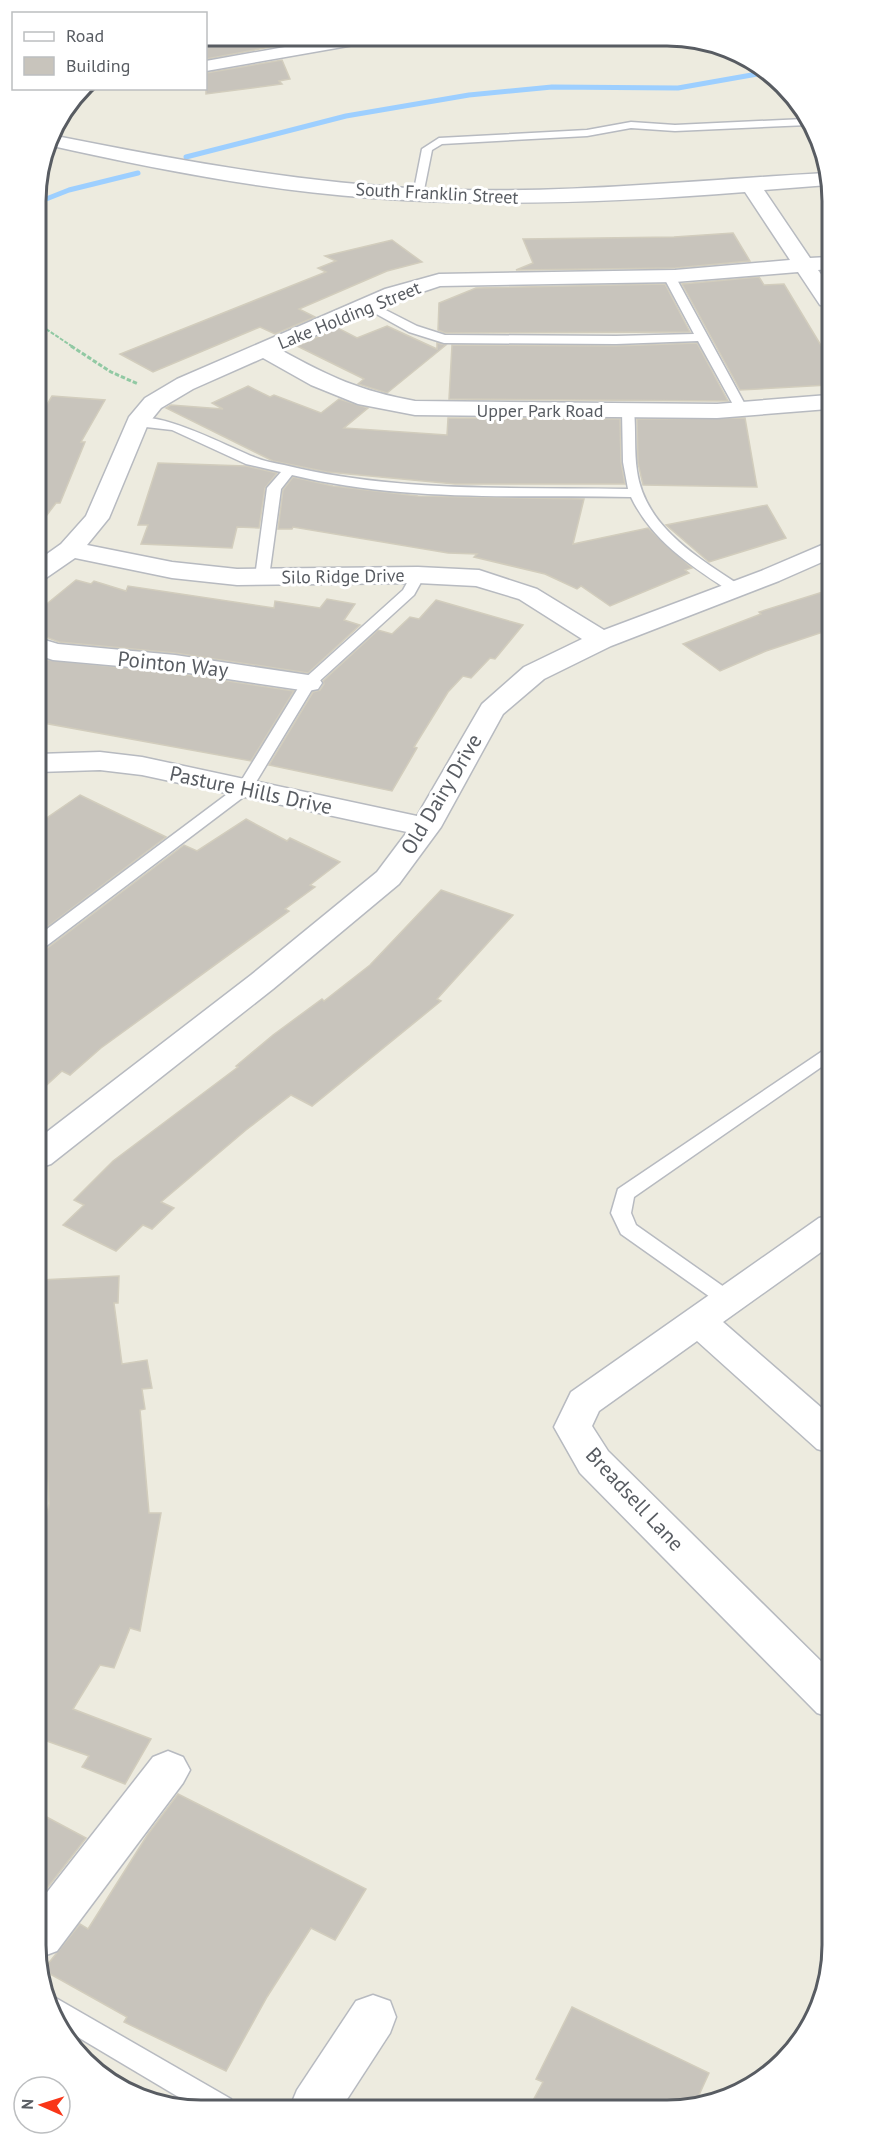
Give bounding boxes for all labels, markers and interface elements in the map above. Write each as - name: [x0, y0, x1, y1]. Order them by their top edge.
- legend: [12, 12, 207, 90]
- text: Road: [66, 24, 104, 47]
- text: Building: [66, 54, 130, 77]
- street label: South Franklin Street: [355, 177, 519, 209]
- street label: Lake Holding Street: [274, 276, 424, 354]
- street label: Upper Park Road: [477, 399, 603, 422]
- street label: Silo Ridge Drive: [281, 563, 405, 589]
- street label: Pointon Way: [116, 645, 230, 683]
- street label: Old Dairy Drive: [394, 729, 488, 859]
- street label: Pasture Hills Drive: [167, 760, 335, 820]
- street label: Breadsell Lane: [580, 1441, 690, 1557]
- north arrow: [12, 2075, 72, 2135]
- text: N: [17, 2098, 37, 2110]

